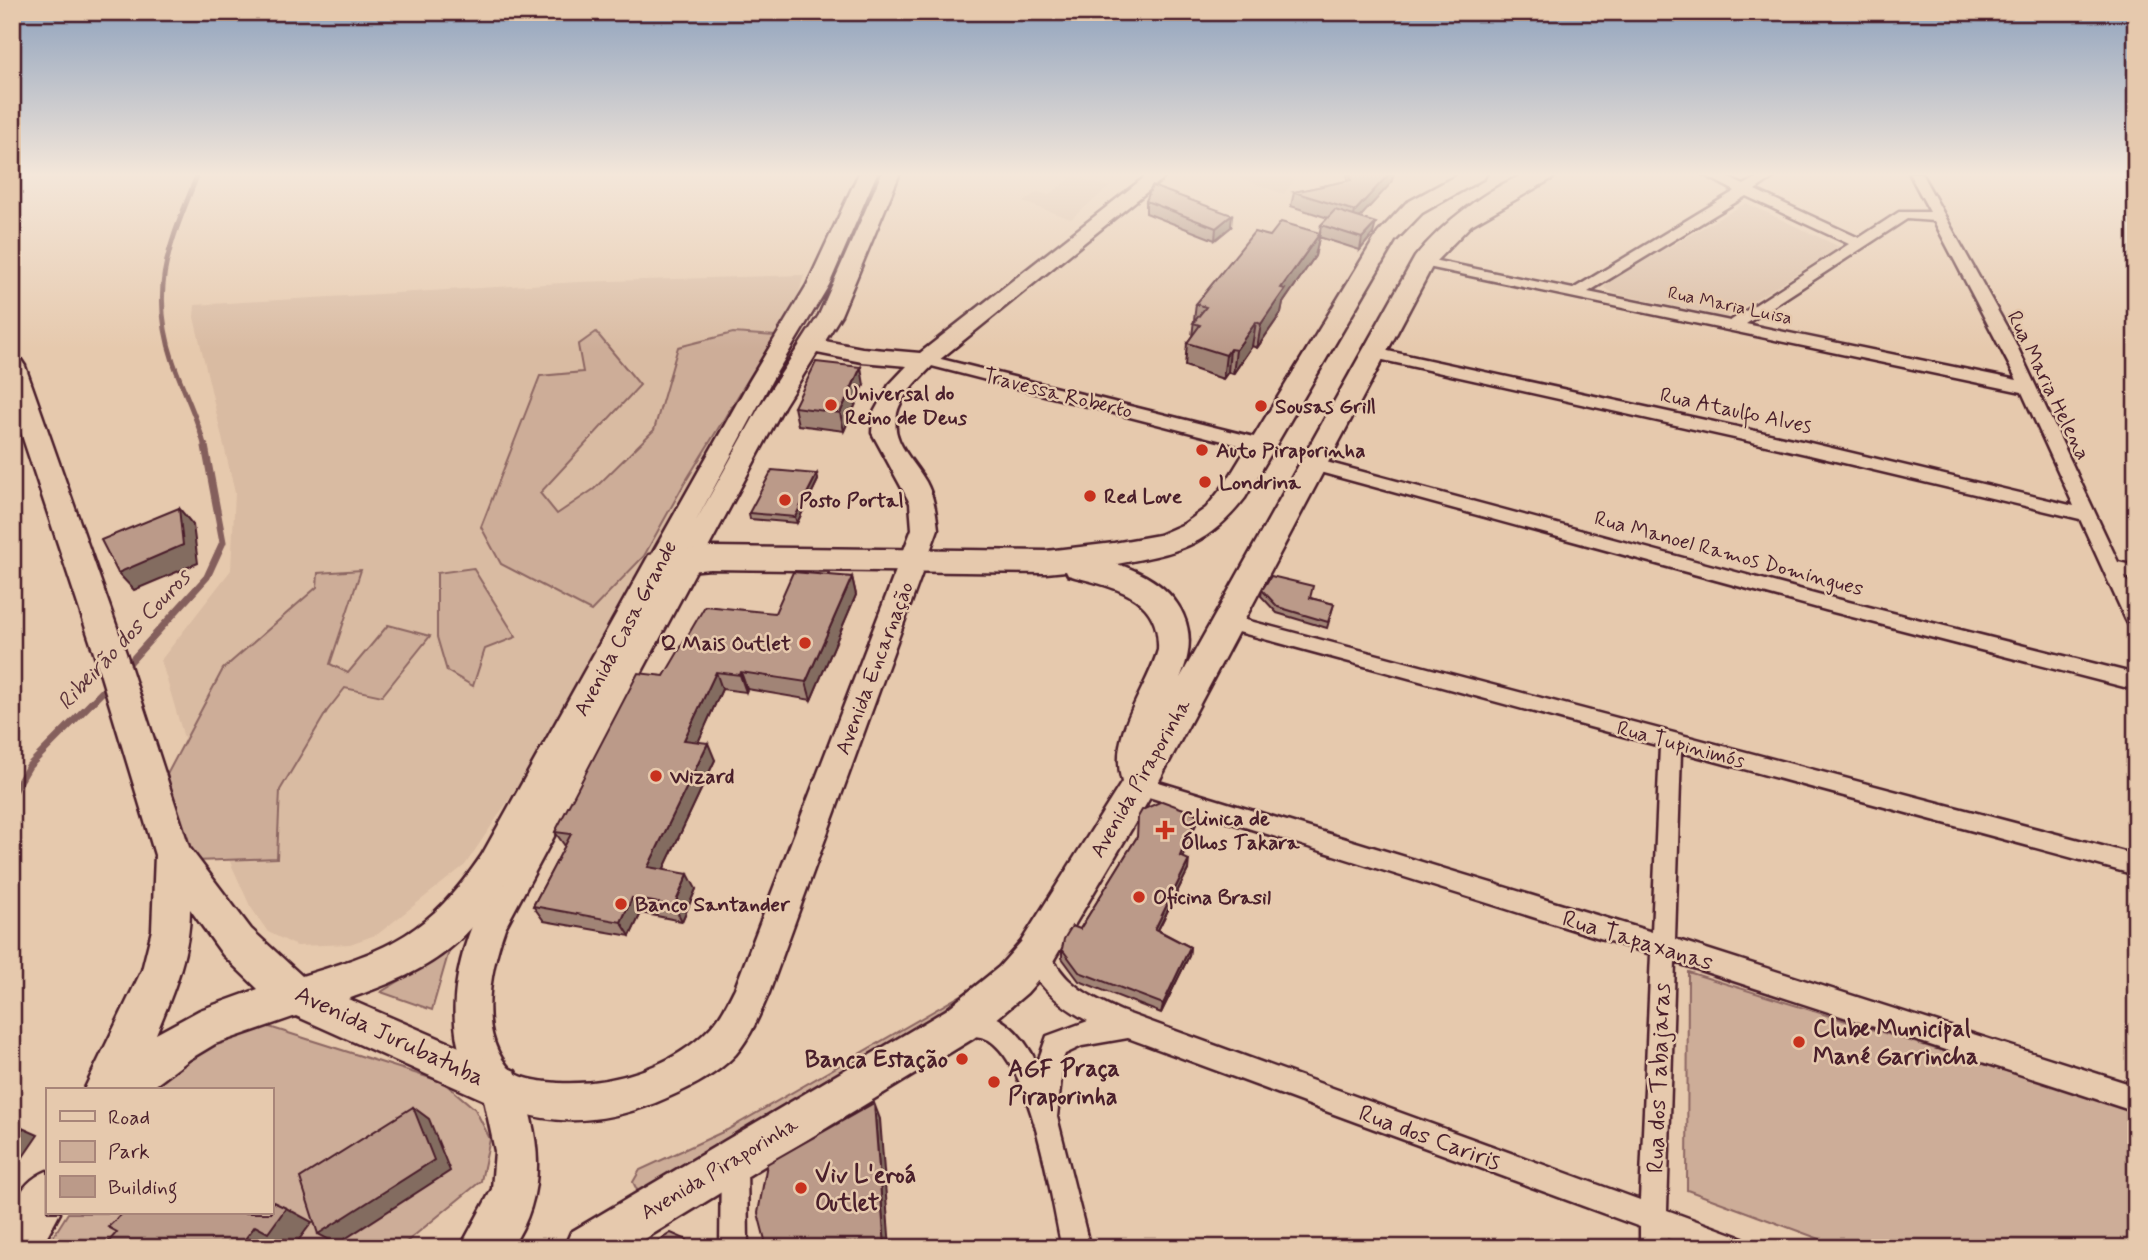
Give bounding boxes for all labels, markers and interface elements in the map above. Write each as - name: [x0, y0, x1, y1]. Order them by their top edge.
- street label: Rua Maria Luisa: [1665, 281, 1794, 331]
- street label: Rua Maria Helena: [2000, 306, 2096, 465]
- street label: Travessa Roberto: [980, 362, 1135, 426]
- place label: Universal do Reino de Deus: [845, 380, 968, 432]
- street label: Rua Ataulfo Alves: [1657, 381, 1814, 443]
- place label: Sousas Grill: [1275, 393, 1376, 421]
- marker: Universal do Reino de Deus: [823, 397, 839, 413]
- marker: Sousas Grill: [1253, 398, 1269, 414]
- place label: Auto Piraporinha: [1216, 437, 1365, 465]
- marker: Auto Piraporinha: [1194, 442, 1210, 458]
- place label: Londrina: [1219, 469, 1302, 497]
- marker: Londrina: [1197, 474, 1213, 490]
- place label: Red Love: [1104, 483, 1183, 511]
- place label: Posto Portal: [799, 487, 904, 515]
- marker: Red Love: [1082, 488, 1098, 504]
- marker: Posto Portal: [777, 492, 793, 508]
- street label: Rua Manoel Ramos Domingues: [1591, 505, 1866, 603]
- street label: Avenida Casa Grande: [568, 536, 684, 721]
- water label: Ribeirão dos Couros: [51, 562, 199, 717]
- street label: Avenida Encarnação: [829, 578, 921, 759]
- place label: Q Mais Outlet: [661, 630, 791, 658]
- marker: Q Mais Outlet: [797, 635, 813, 651]
- street label: Avenida Piraporinha: [1084, 694, 1198, 863]
- street label: Rua Tupinimós: [1614, 714, 1748, 776]
- place label: Wizard: [669, 763, 734, 791]
- marker: Wizard: [648, 768, 664, 784]
- place label: Clinica de Ólhos Takara: [1181, 805, 1301, 857]
- marker: Clinica de Ólhos Takara: [1155, 820, 1175, 840]
- place label: Oficina Brasil: [1153, 884, 1271, 912]
- marker: Oficina Brasil: [1131, 889, 1147, 905]
- place label: Banco Santander: [635, 891, 791, 919]
- marker: Banco Santander: [613, 896, 629, 912]
- street label: Rua Tapaxanas: [1558, 904, 1717, 979]
- street label: Avenida Jurubatuba: [290, 979, 489, 1094]
- street label: Rua dos Tabajaras: [1641, 982, 1678, 1174]
- place label: Clube Municipal Mané Garrincha: [1813, 1014, 1978, 1073]
- marker: Clube Municipal Mané Garrincha: [1791, 1034, 1807, 1050]
- place label: Banca Estação: [805, 1045, 948, 1076]
- marker: Banca Estação: [954, 1051, 970, 1067]
- place label: AGF Praça Piraporinha: [1008, 1054, 1120, 1113]
- marker: AGF Praça Piraporinha: [986, 1074, 1002, 1090]
- legend: [46, 1088, 273, 1214]
- street label: Rua dos Cariris: [1354, 1098, 1505, 1178]
- text: Road: [108, 1104, 150, 1132]
- street label: Avenida Piraporinha: [636, 1111, 804, 1227]
- text: Park: [108, 1138, 150, 1166]
- place label: Viv L'eroá Outlet: [815, 1160, 916, 1219]
- text: Building: [108, 1174, 178, 1204]
- marker: Viv L'eroá Outlet: [793, 1180, 809, 1196]

